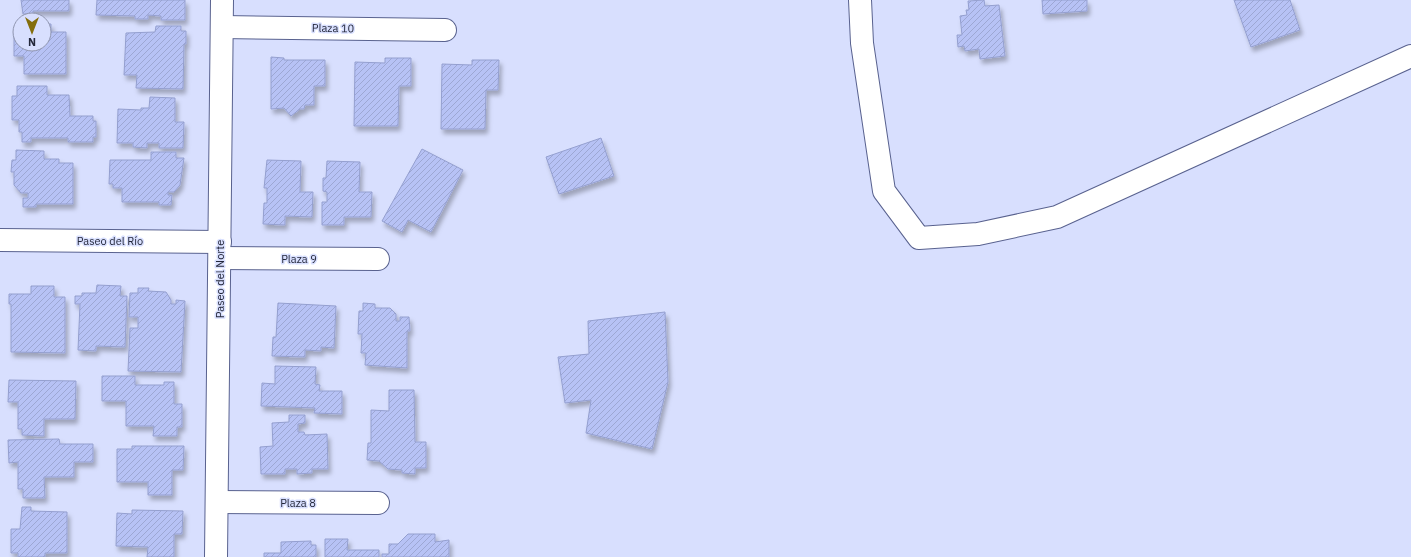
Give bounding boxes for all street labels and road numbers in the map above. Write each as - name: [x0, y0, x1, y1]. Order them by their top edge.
- street label: Plaza 10: [312, 21, 354, 35]
- street label: Paseo del Río: [77, 234, 143, 248]
- street label: Paseo del Norte: [213, 240, 227, 318]
- street label: Plaza 9: [281, 252, 317, 266]
- street label: Plaza 8: [280, 496, 316, 510]

